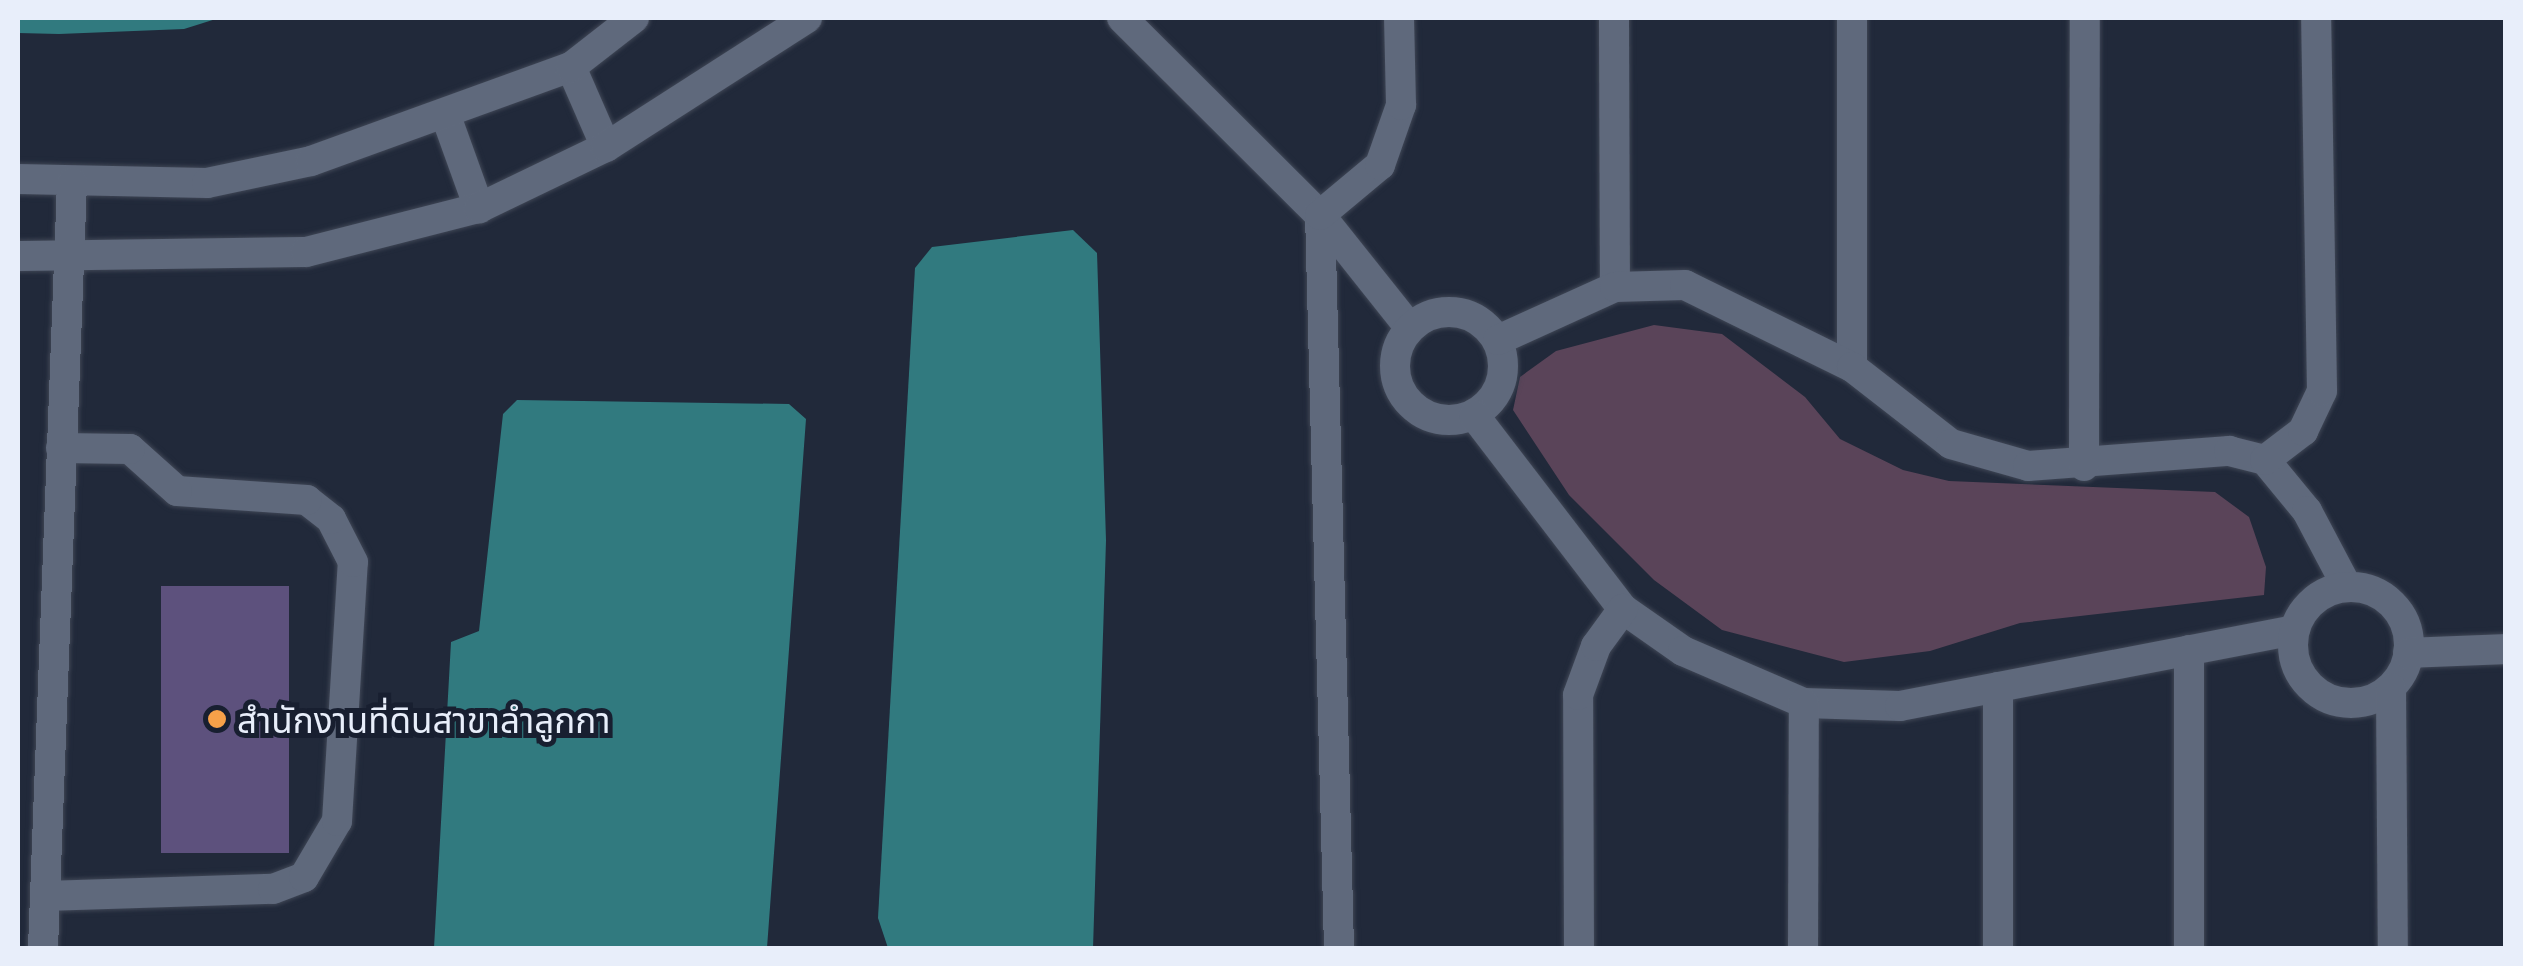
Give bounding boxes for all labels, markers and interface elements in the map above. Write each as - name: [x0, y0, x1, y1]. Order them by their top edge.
- place label: สำนักงานที่ดินสาขาลำลูกกา: [237, 698, 610, 740]
- marker: สำนักงานที่ดินสาขาลำลูกกา: [206, 708, 228, 730]

